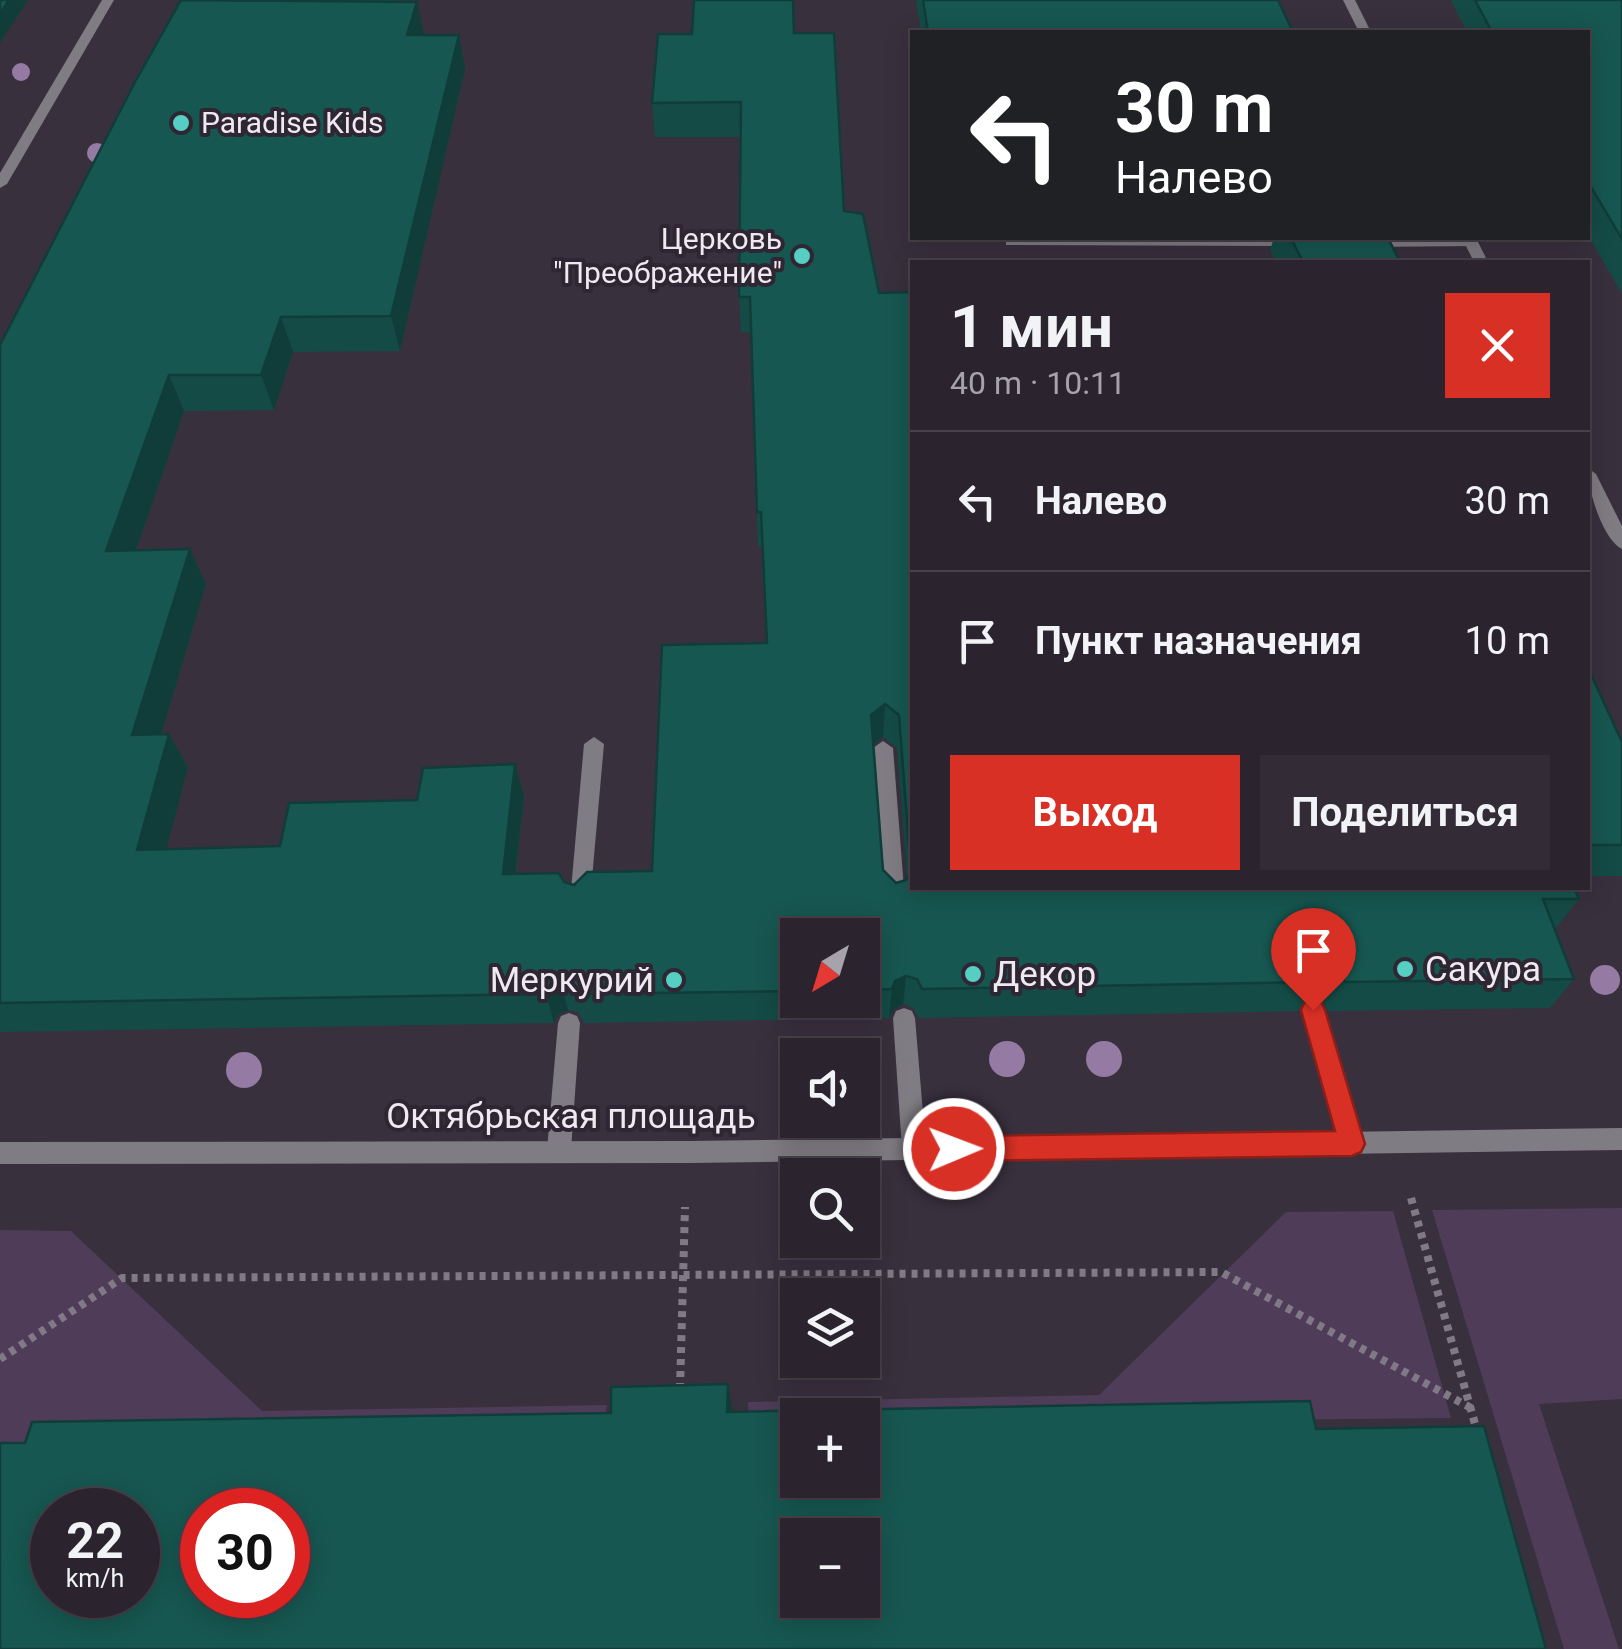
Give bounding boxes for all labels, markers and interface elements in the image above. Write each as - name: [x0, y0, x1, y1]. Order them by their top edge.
- text: 30 m: [1115, 67, 1273, 149]
- icon: left: [950, 70, 1080, 200]
- place label: Paradise Kids: [201, 105, 384, 140]
- marker: Paradise Kids: [170, 112, 192, 134]
- text: Налево: [1115, 151, 1273, 204]
- place label: Церковь "Преображение": [553, 221, 782, 290]
- marker: Церковь "Преображение": [791, 245, 813, 267]
- text: 1 мин: [950, 291, 1113, 362]
- button: close: [1445, 293, 1550, 398]
- text: 40 m · 10:11: [950, 364, 1126, 402]
- icon: left: [950, 474, 1005, 529]
- text: Налево: [1035, 479, 1167, 523]
- text: 30 m: [1465, 479, 1550, 523]
- icon: arrive: [950, 614, 1005, 669]
- text: Пункт назначения: [1035, 619, 1362, 663]
- text: 10 m: [1465, 619, 1550, 663]
- button: Выход: [950, 755, 1240, 870]
- button: Поделиться: [1260, 755, 1550, 870]
- pin: [1271, 908, 1356, 1011]
- north arrow: [780, 918, 880, 1018]
- map controls: [780, 918, 880, 1618]
- icon: arrive: [1286, 923, 1341, 978]
- place label: Сакура: [1425, 949, 1541, 990]
- place label: Декор: [993, 954, 1096, 995]
- marker: Сакура: [1394, 958, 1416, 980]
- place label: Меркурий: [490, 960, 654, 1001]
- marker: Декор: [962, 963, 984, 985]
- marker: Меркурий: [663, 969, 685, 991]
- button: sound: [780, 1038, 880, 1138]
- street label: Октябрьская площадь: [386, 1096, 756, 1137]
- position arrow: [902, 1097, 1006, 1201]
- button: search: [780, 1158, 880, 1258]
- button: layers: [780, 1278, 880, 1378]
- button: +: [780, 1398, 880, 1498]
- speed limit sign: 30: [180, 1488, 310, 1618]
- text: 22: [66, 1512, 124, 1570]
- button: −: [780, 1518, 880, 1618]
- text: km/h: [66, 1564, 124, 1593]

